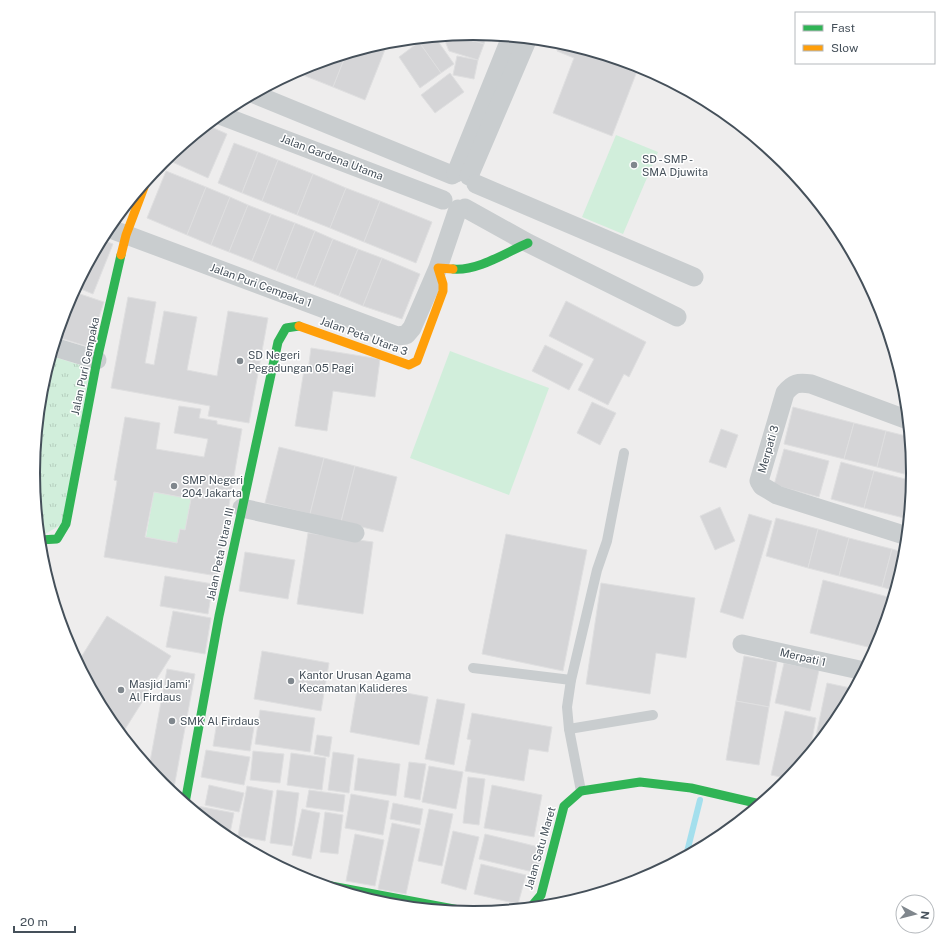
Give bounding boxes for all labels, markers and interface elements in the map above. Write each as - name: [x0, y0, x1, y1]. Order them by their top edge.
- legend: [795, 12, 935, 64]
- text: Fast: [831, 21, 856, 35]
- text: Slow: [831, 41, 859, 55]
- street label: Jalan Gardena Utama: [279, 132, 385, 182]
- place label: SD - SMP - SMA Djuwita: [642, 153, 708, 178]
- marker: SD - SMP - SMA Djuwita: [629, 160, 639, 170]
- street label: Jalan Puri Cempaka 1: [209, 261, 313, 309]
- street label: Jalan Peta Utara 3: [318, 315, 410, 357]
- street label: Jalan Puri Cempaka: [69, 316, 101, 416]
- place label: SD Negeri Pegadungan 05 Pagi: [248, 349, 354, 374]
- marker: SD Negeri Pegadungan 05 Pagi: [235, 356, 245, 366]
- street label: Merpati 3: [755, 424, 781, 474]
- place label: SMP Negeri 204 Jakarta: [182, 474, 243, 499]
- marker: SMP Negeri 204 Jakarta: [169, 481, 179, 491]
- street label: Jalan Peta Utara III: [204, 506, 236, 602]
- street label: Merpati 1: [779, 646, 827, 668]
- place label: Kantor Urusan Agama Kecamatan Kalideres: [299, 669, 411, 694]
- marker: Kantor Urusan Agama Kecamatan Kalideres: [286, 676, 296, 686]
- place label: Masjid Jami' Al Firdaus: [129, 678, 190, 703]
- marker: Masjid Jami' Al Firdaus: [116, 685, 126, 695]
- place label: SMK Al Firdaus: [180, 715, 260, 727]
- marker: SMK Al Firdaus: [167, 716, 177, 726]
- street label: Jalan Satu Maret: [522, 805, 558, 891]
- north arrow: [895, 894, 935, 934]
- scale bar: [14, 908, 75, 934]
- text: N: [918, 910, 931, 920]
- text: 20 m: [20, 915, 48, 929]

